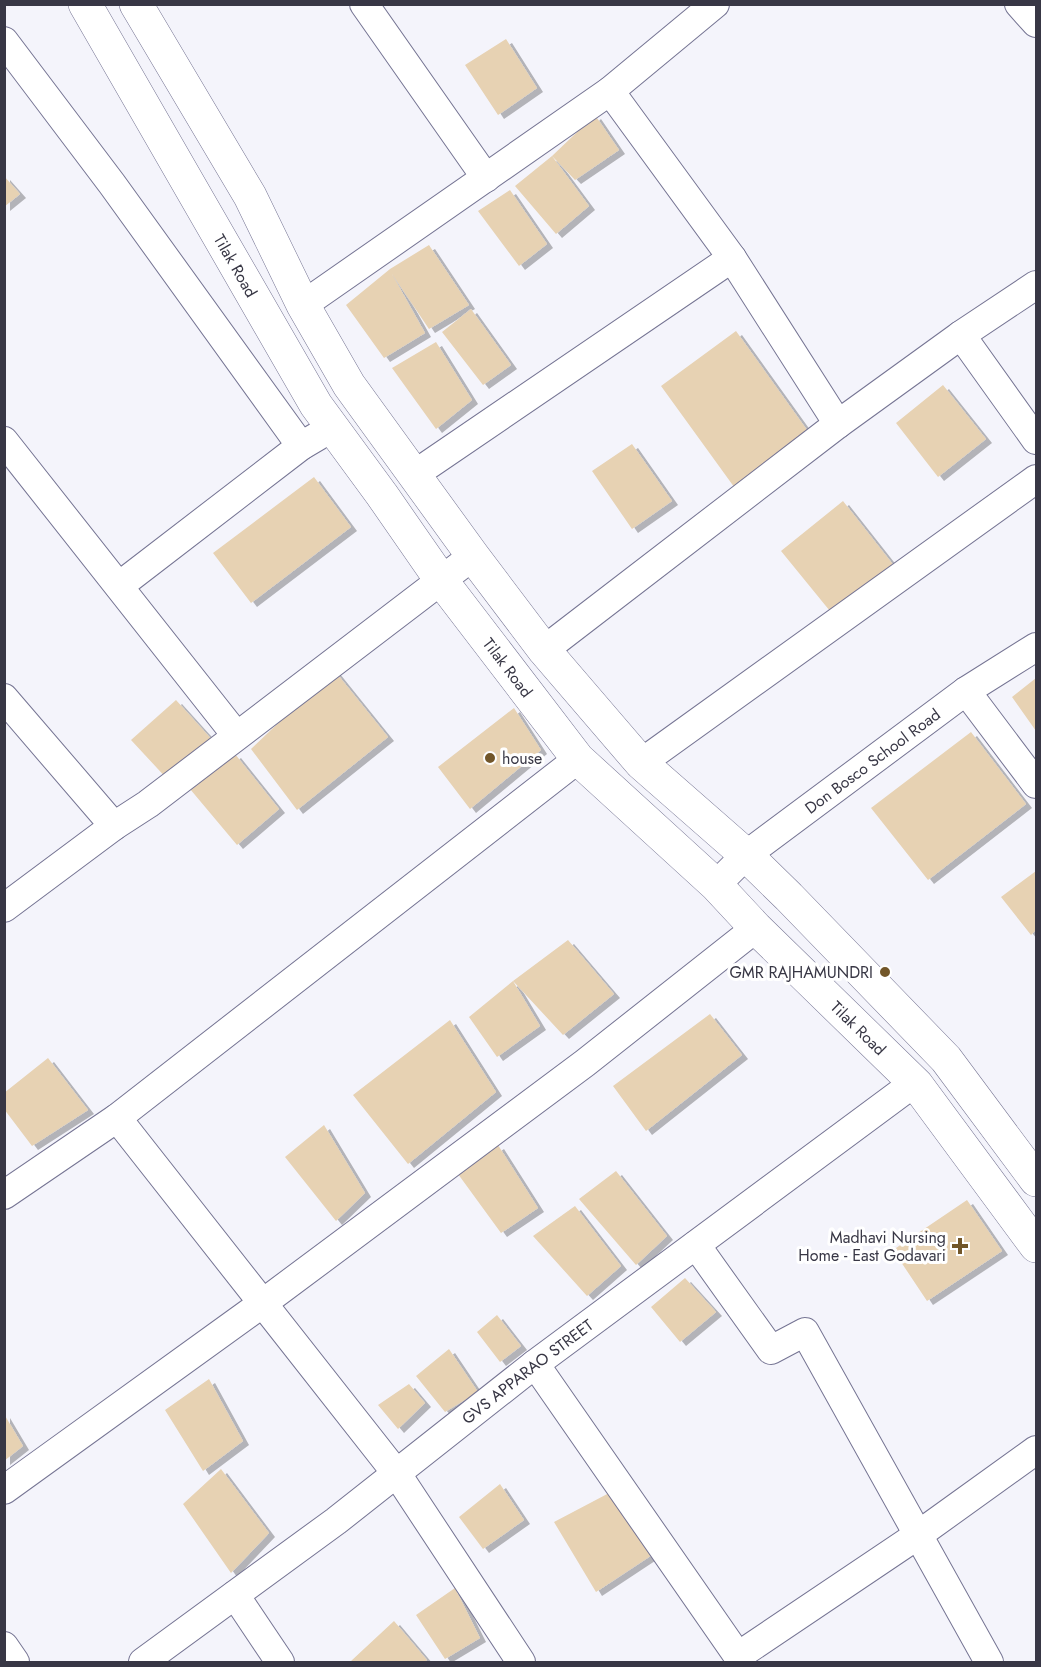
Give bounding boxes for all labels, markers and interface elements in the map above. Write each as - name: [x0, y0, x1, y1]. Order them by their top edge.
- street label: Tilak Road: [208, 230, 263, 302]
- street label: Tilak Road: [477, 633, 538, 702]
- street label: Don Bosco School Road: [800, 703, 945, 819]
- place label: house: [502, 747, 542, 770]
- marker: house: [483, 751, 497, 765]
- place label: GMR RAJHAMUNDRI: [729, 961, 873, 984]
- marker: GMR RAJHAMUNDRI: [878, 965, 892, 979]
- street label: Tilak Road: [825, 996, 891, 1061]
- place label: Madhavi Nursing Home - East Godavari: [798, 1226, 946, 1267]
- marker: Madhavi Nursing Home - East Godavari: [951, 1237, 969, 1255]
- street label: GVS APPARAO STREET: [457, 1313, 599, 1430]

